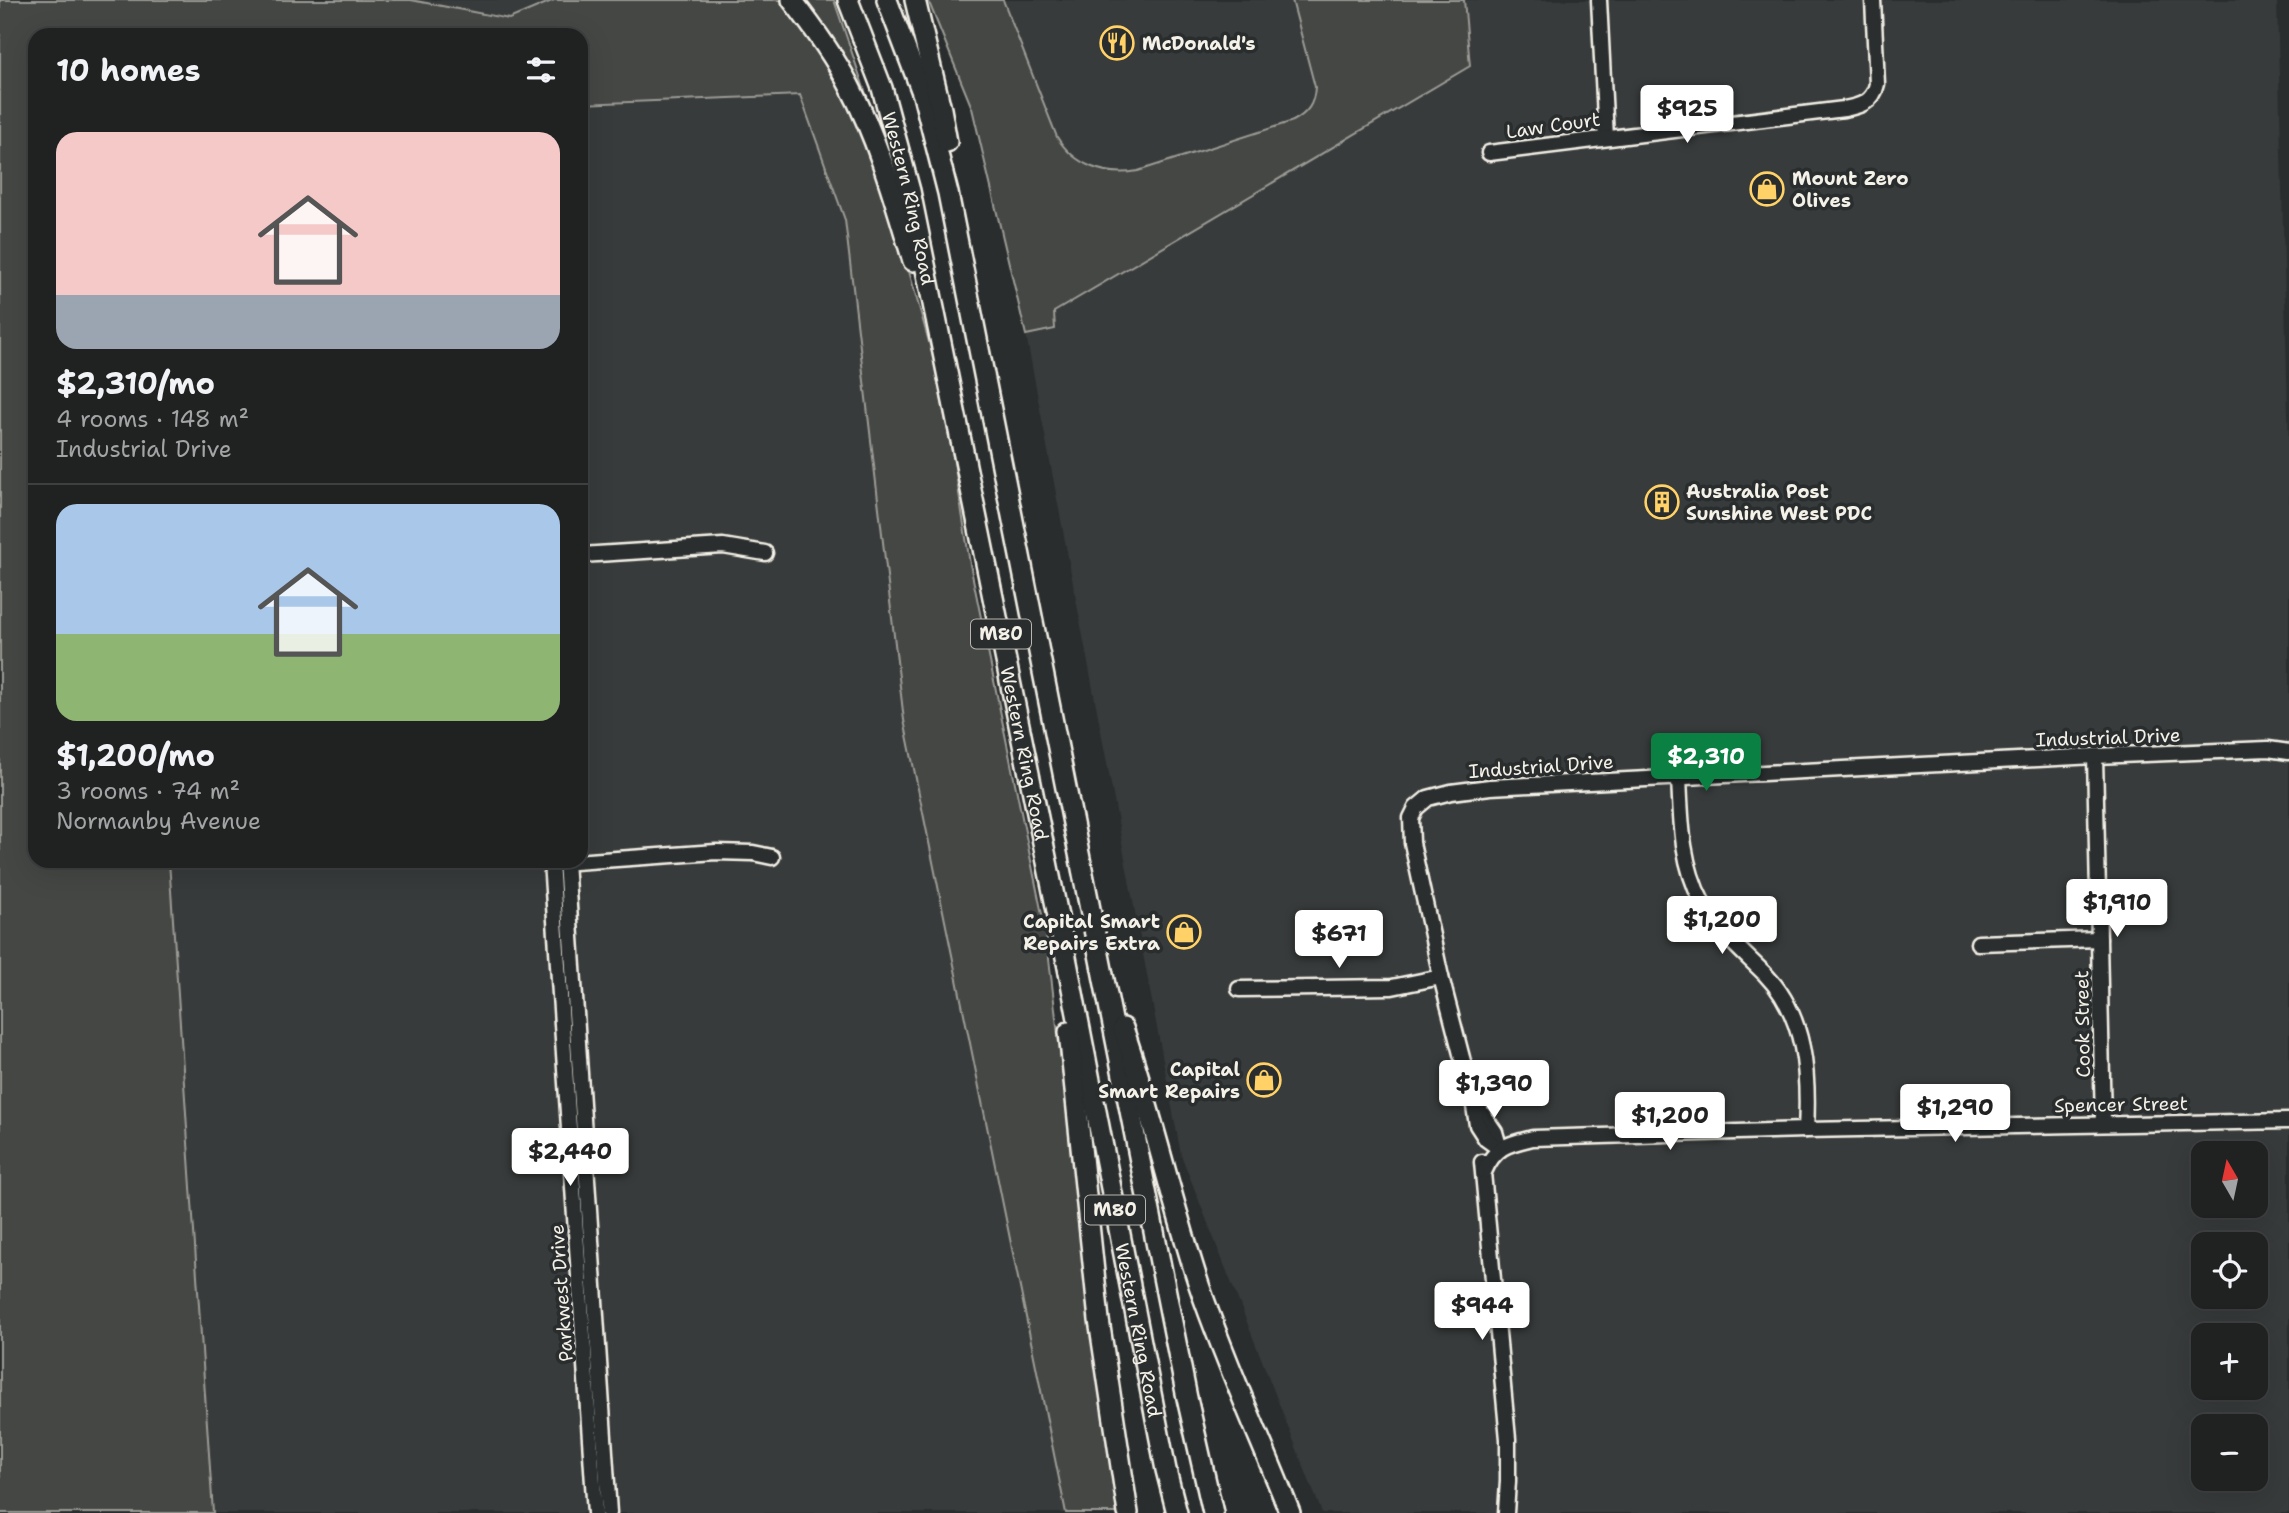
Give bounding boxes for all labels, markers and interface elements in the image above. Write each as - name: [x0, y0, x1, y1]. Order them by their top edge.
- restaurant icon: McDonald's: [1098, 24, 1136, 62]
- place label: McDonald's: [1142, 31, 1255, 56]
- text: 10 homes: [56, 50, 201, 91]
- icon: filters: [522, 51, 560, 89]
- pin: $925: [1646, 86, 1728, 145]
- text: $925: [1656, 93, 1718, 123]
- street label: Law Court: [1504, 107, 1602, 144]
- street label: Western Ring Road: [876, 109, 941, 287]
- place label: Mount Zero Olives: [1792, 166, 1909, 213]
- shop icon: Mount Zero Olives: [1748, 170, 1786, 208]
- icon: home: [245, 177, 371, 303]
- text: $2,310/mo: [56, 363, 215, 404]
- text: 4 rooms · 148 m²: [56, 404, 249, 434]
- text: Industrial Drive: [56, 434, 232, 464]
- place label: Australia Post Sunshine West PDC: [1686, 479, 1872, 526]
- building icon: Australia Post Sunshine West PDC: [1643, 483, 1681, 521]
- icon: home: [245, 549, 371, 675]
- road number: M80: [971, 620, 1031, 648]
- street label: Western Ring Road: [994, 664, 1054, 843]
- street label: Industrial Drive: [2035, 722, 2181, 753]
- pin: $2,310: [1649, 734, 1763, 793]
- text: $1,200/mo: [56, 735, 215, 776]
- text: $2,310: [1667, 741, 1745, 771]
- street label: Industrial Drive: [1468, 749, 1614, 784]
- text: 3 rooms · 74 m²: [56, 776, 240, 806]
- text: Normanby Avenue: [56, 806, 261, 836]
- pin: $1,910: [2060, 880, 2174, 939]
- text: $1,910: [2082, 887, 2152, 917]
- pin: $1,200: [1665, 897, 1779, 956]
- text: $1,200: [1683, 904, 1761, 934]
- place label: Capital Smart Repairs Extra: [1023, 909, 1160, 956]
- pin: $671: [1298, 911, 1380, 970]
- shop icon: Capital Smart Repairs Extra: [1165, 913, 1203, 951]
- text: $671: [1311, 918, 1367, 948]
- street label: Cook Street: [2069, 970, 2096, 1078]
- place label: Capital Smart Repairs: [1098, 1057, 1240, 1104]
- pin: $1,390: [1437, 1060, 1551, 1120]
- shop icon: Capital Smart Repairs: [1245, 1061, 1283, 1099]
- text: $1,390: [1455, 1068, 1533, 1098]
- pin: $1,290: [1898, 1084, 2012, 1144]
- street label: Spencer Street: [2054, 1091, 2188, 1118]
- pin: $1,200: [1613, 1092, 1727, 1152]
- text: $1,290: [1916, 1092, 1994, 1122]
- text: $1,200: [1631, 1100, 1709, 1130]
- pin: $2,440: [513, 1128, 627, 1188]
- text: $2,440: [528, 1136, 612, 1166]
- north arrow: [2191, 1141, 2268, 1218]
- map controls: [2191, 1141, 2268, 1491]
- road number: M80: [1085, 1196, 1145, 1224]
- street label: Parkwest Drive: [544, 1223, 579, 1363]
- button: locate: [2191, 1232, 2268, 1309]
- street label: Western Ring Road: [1109, 1241, 1167, 1420]
- pin: $944: [1441, 1282, 1523, 1342]
- text: $944: [1450, 1290, 1514, 1320]
- button: +: [2191, 1323, 2268, 1400]
- button: −: [2191, 1414, 2268, 1491]

